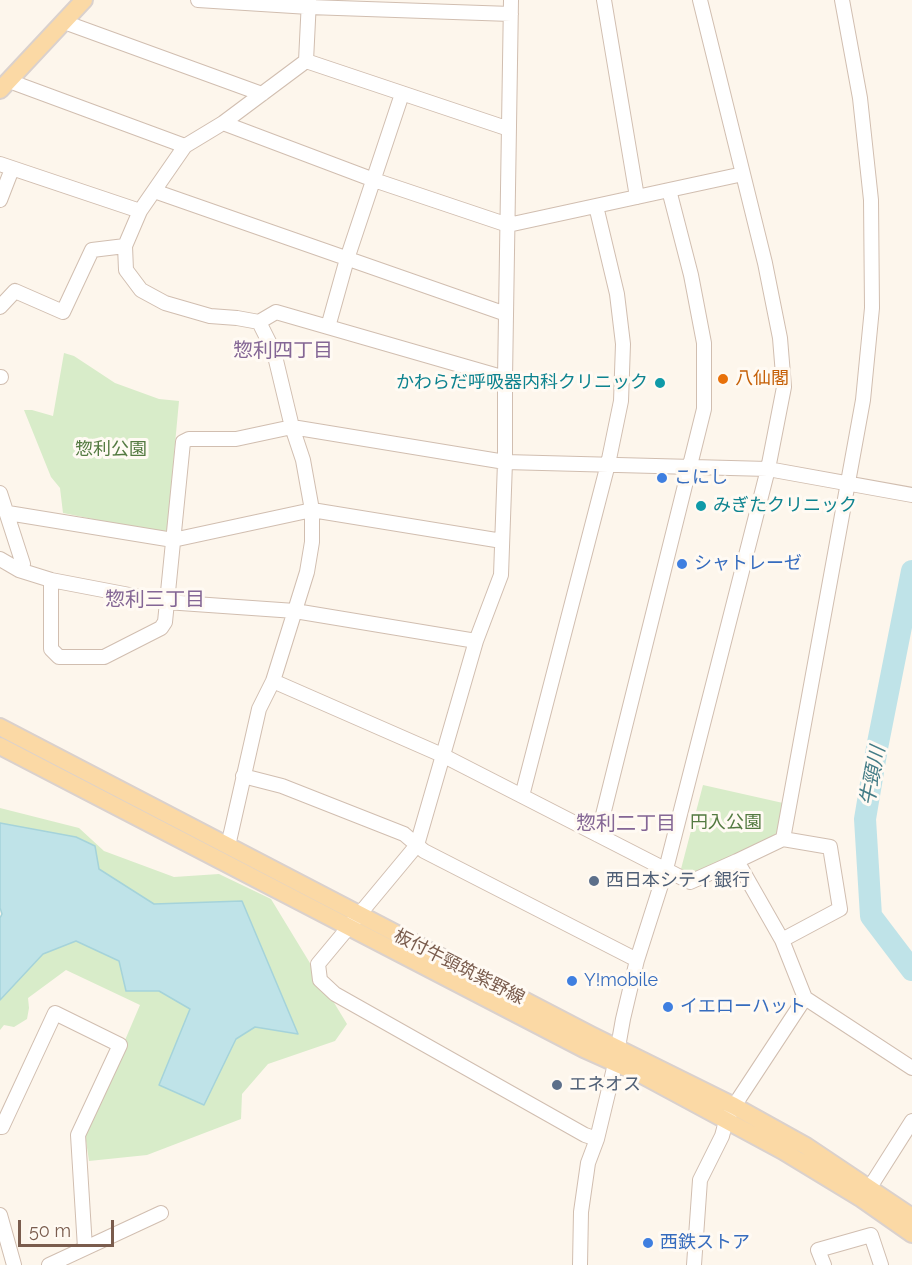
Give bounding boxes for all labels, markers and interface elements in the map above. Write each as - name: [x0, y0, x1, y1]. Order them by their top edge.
- district label: 惣利四丁目: [233, 339, 333, 363]
- place label: 八仙閣: [735, 368, 789, 390]
- place label: かわらだ呼吸器内科クリニック: [396, 372, 648, 394]
- marker: 八仙閣: [716, 372, 730, 386]
- marker: かわらだ呼吸器内科クリニック: [653, 376, 667, 390]
- park label: 惣利公園: [75, 439, 147, 461]
- place label: こにし: [674, 467, 728, 489]
- marker: こにし: [655, 471, 669, 485]
- place label: みぎたクリニック: [713, 495, 857, 517]
- marker: みぎたクリニック: [694, 499, 708, 513]
- place label: シャトレーゼ: [694, 553, 802, 575]
- marker: シャトレーゼ: [675, 557, 689, 571]
- district label: 惣利三丁目: [105, 588, 205, 612]
- water label: 牛頸川: [855, 744, 891, 808]
- district label: 惣利二丁目: [576, 812, 676, 836]
- park label: 円入公園: [690, 812, 762, 834]
- place label: 西日本シティ銀行: [606, 870, 750, 892]
- marker: 西日本シティ銀行: [587, 874, 601, 888]
- street label: 板付牛頸筑紫野線: [390, 925, 528, 1009]
- place label: Y!mobile: [584, 970, 658, 992]
- marker: Y!mobile: [565, 974, 579, 988]
- place label: イエローハット: [680, 996, 806, 1018]
- marker: イエローハット: [661, 1000, 675, 1014]
- place label: エネオス: [569, 1074, 641, 1096]
- marker: エネオス: [550, 1078, 564, 1092]
- scale bar: [21, 1208, 117, 1246]
- text: 50 m: [29, 1220, 71, 1241]
- place label: 西鉄ストア: [660, 1232, 750, 1254]
- marker: 西鉄ストア: [641, 1236, 655, 1250]

